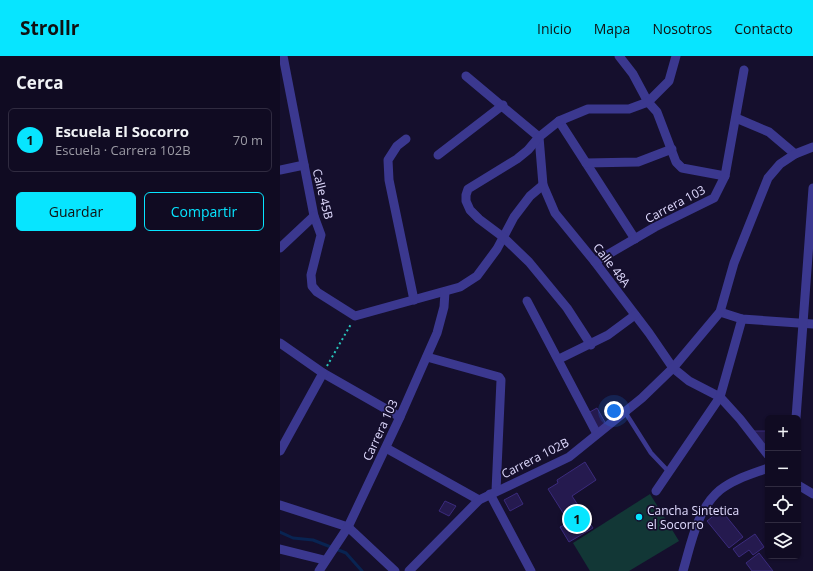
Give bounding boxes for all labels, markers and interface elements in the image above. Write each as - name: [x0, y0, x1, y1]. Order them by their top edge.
- text: Strollr: [20, 15, 79, 41]
- text: Inicio: [537, 19, 572, 38]
- text: Mapa: [594, 19, 630, 38]
- text: Nosotros: [652, 19, 712, 38]
- text: Contacto: [734, 19, 793, 38]
- text: Cerca: [16, 71, 64, 94]
- text: Escuela El Socorro: [55, 121, 189, 141]
- text: 1: [26, 131, 34, 149]
- text: 70 m: [233, 131, 263, 149]
- text: Escuela · Carrera 102B: [55, 141, 191, 159]
- street label: Calle 45B: [309, 167, 338, 221]
- street label: Carrera 103: [642, 181, 708, 227]
- button: Guardar: [16, 192, 136, 231]
- button: Compartir: [144, 192, 264, 231]
- street label: Calle 48A: [589, 239, 635, 291]
- street label: Carrera 103: [358, 396, 402, 464]
- your location: [604, 401, 624, 421]
- map controls: [765, 415, 801, 559]
- button: +: [765, 415, 801, 451]
- street label: Carrera 102B: [498, 434, 572, 482]
- button: −: [765, 451, 801, 487]
- button: locate: [765, 487, 801, 523]
- place label: Cancha Sintetica el Socorro: [647, 502, 739, 533]
- pin: 1: [564, 504, 590, 534]
- marker: Cancha Sintetica el Socorro: [634, 512, 644, 522]
- button: layers: [765, 523, 801, 559]

